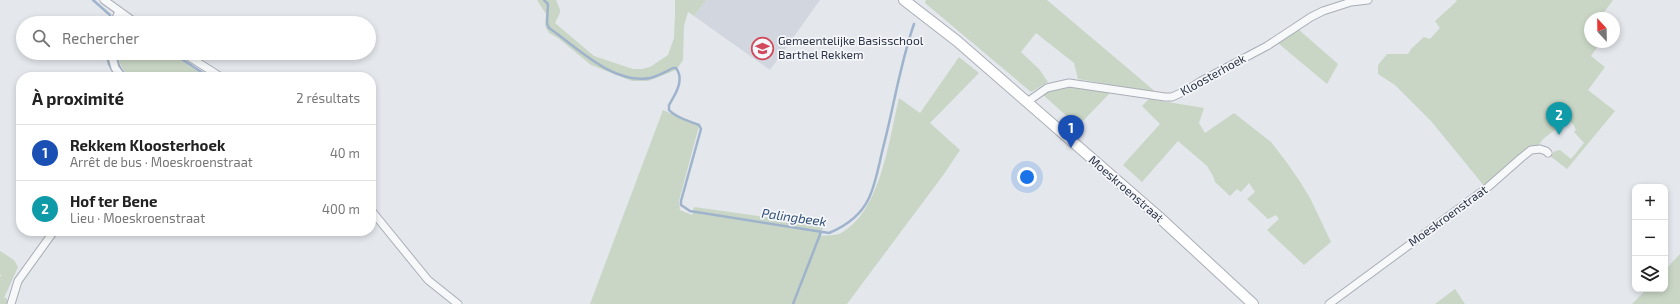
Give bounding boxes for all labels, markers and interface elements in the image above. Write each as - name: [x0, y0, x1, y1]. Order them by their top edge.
- north arrow: [1584, 12, 1620, 48]
- search box: [16, 16, 376, 60]
- icon: search: [30, 27, 52, 49]
- text: Rechercher: [62, 29, 139, 47]
- place label: Gemeentelijke Basisschool Barthel Rekkem: [778, 33, 924, 61]
- school or university icon: Gemeentelijke Basisschool Barthel Rekkem: [750, 35, 776, 61]
- street label: Kloosterhoek: [1177, 50, 1248, 98]
- text: À proximité: [32, 88, 124, 108]
- text: 2 résultats: [296, 90, 360, 106]
- pin: 2: [1546, 102, 1572, 135]
- pin: 1: [1058, 115, 1084, 148]
- text: Rekkem Kloosterhoek: [70, 136, 225, 154]
- text: 1: [42, 145, 48, 161]
- text: 40 m: [330, 145, 360, 161]
- street label: Moeskroenstraat: [1087, 152, 1167, 225]
- text: Arrêt de bus · Moeskroenstraat: [70, 154, 253, 170]
- your location: [1017, 167, 1037, 187]
- street label: Moeskroenstraat: [1405, 182, 1490, 249]
- map controls: [1632, 184, 1668, 292]
- button: +: [1632, 184, 1668, 220]
- text: Hof ter Bene: [70, 192, 157, 210]
- text: 2: [41, 201, 49, 217]
- text: 400 m: [322, 201, 360, 217]
- water label: Palingbeek: [761, 205, 828, 229]
- text: Lieu · Moeskroenstraat: [70, 210, 205, 226]
- button: −: [1632, 220, 1668, 256]
- button: layers: [1632, 256, 1668, 292]

